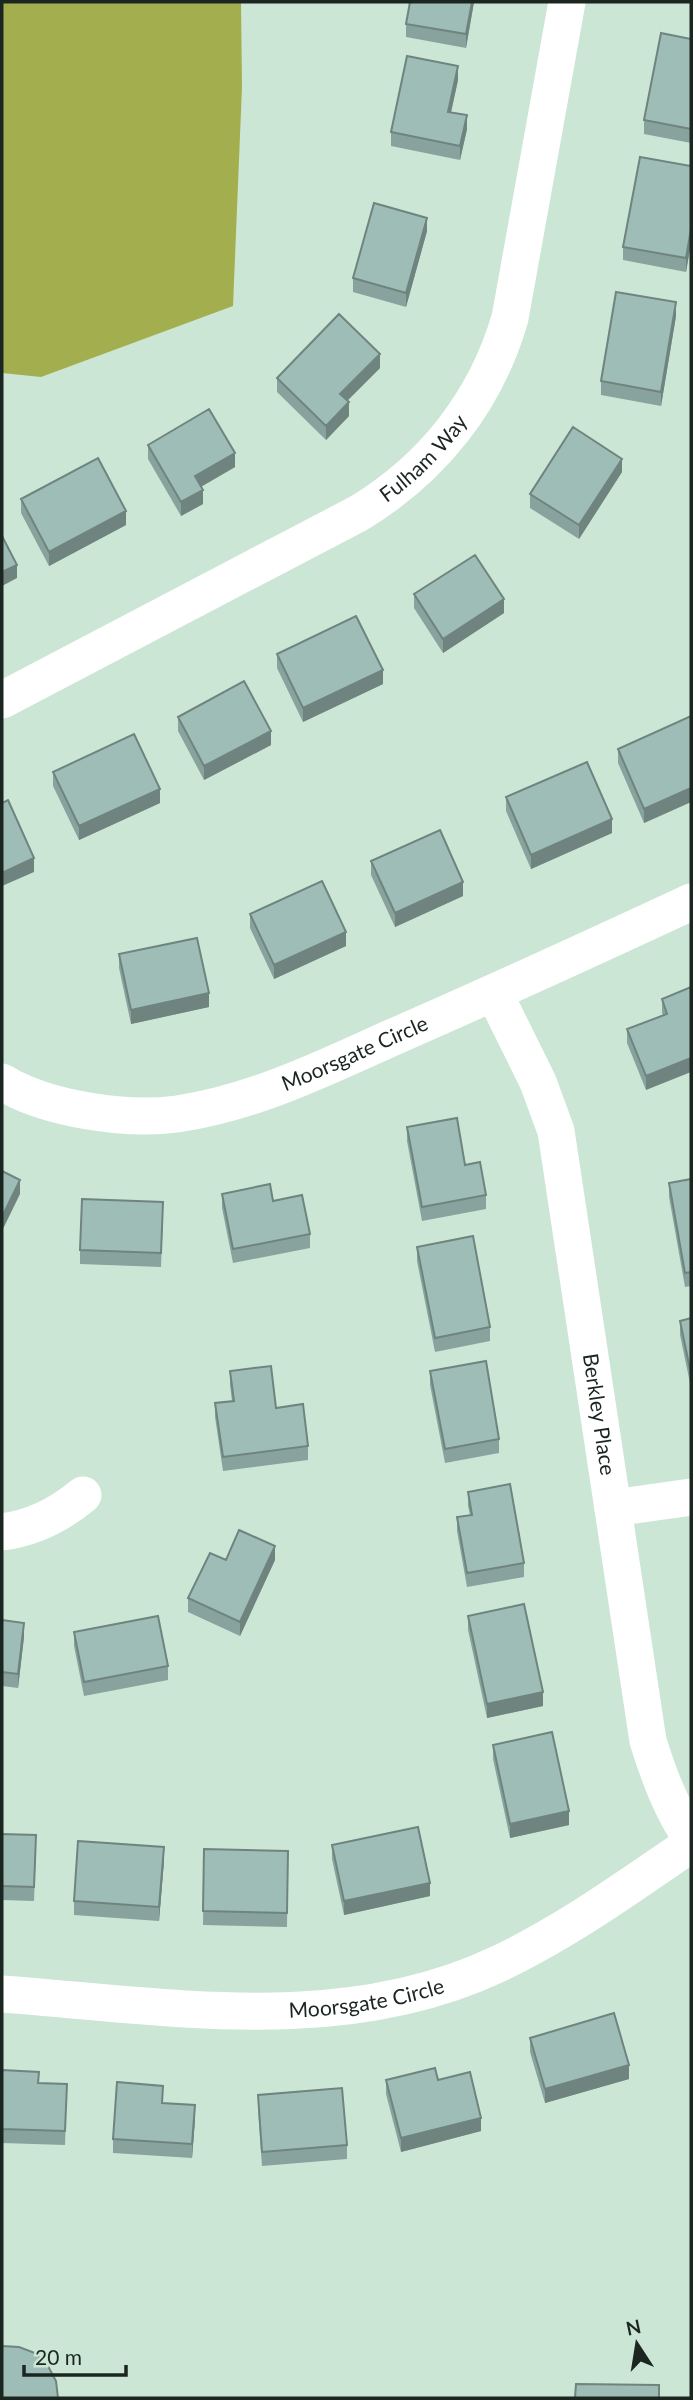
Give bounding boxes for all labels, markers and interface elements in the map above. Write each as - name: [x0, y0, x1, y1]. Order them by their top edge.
- street label: Fulham Way: [374, 409, 472, 506]
- street label: Moorsgate Circle: [278, 1009, 431, 1095]
- street label: Berkley Place: [579, 1351, 622, 1477]
- street label: Moorsgate Circle: [288, 1972, 447, 2022]
- north arrow: [602, 2309, 672, 2379]
- text: N: [624, 2314, 643, 2340]
- scale bar: [24, 2334, 126, 2378]
- text: 20 m: [35, 2344, 82, 2369]

